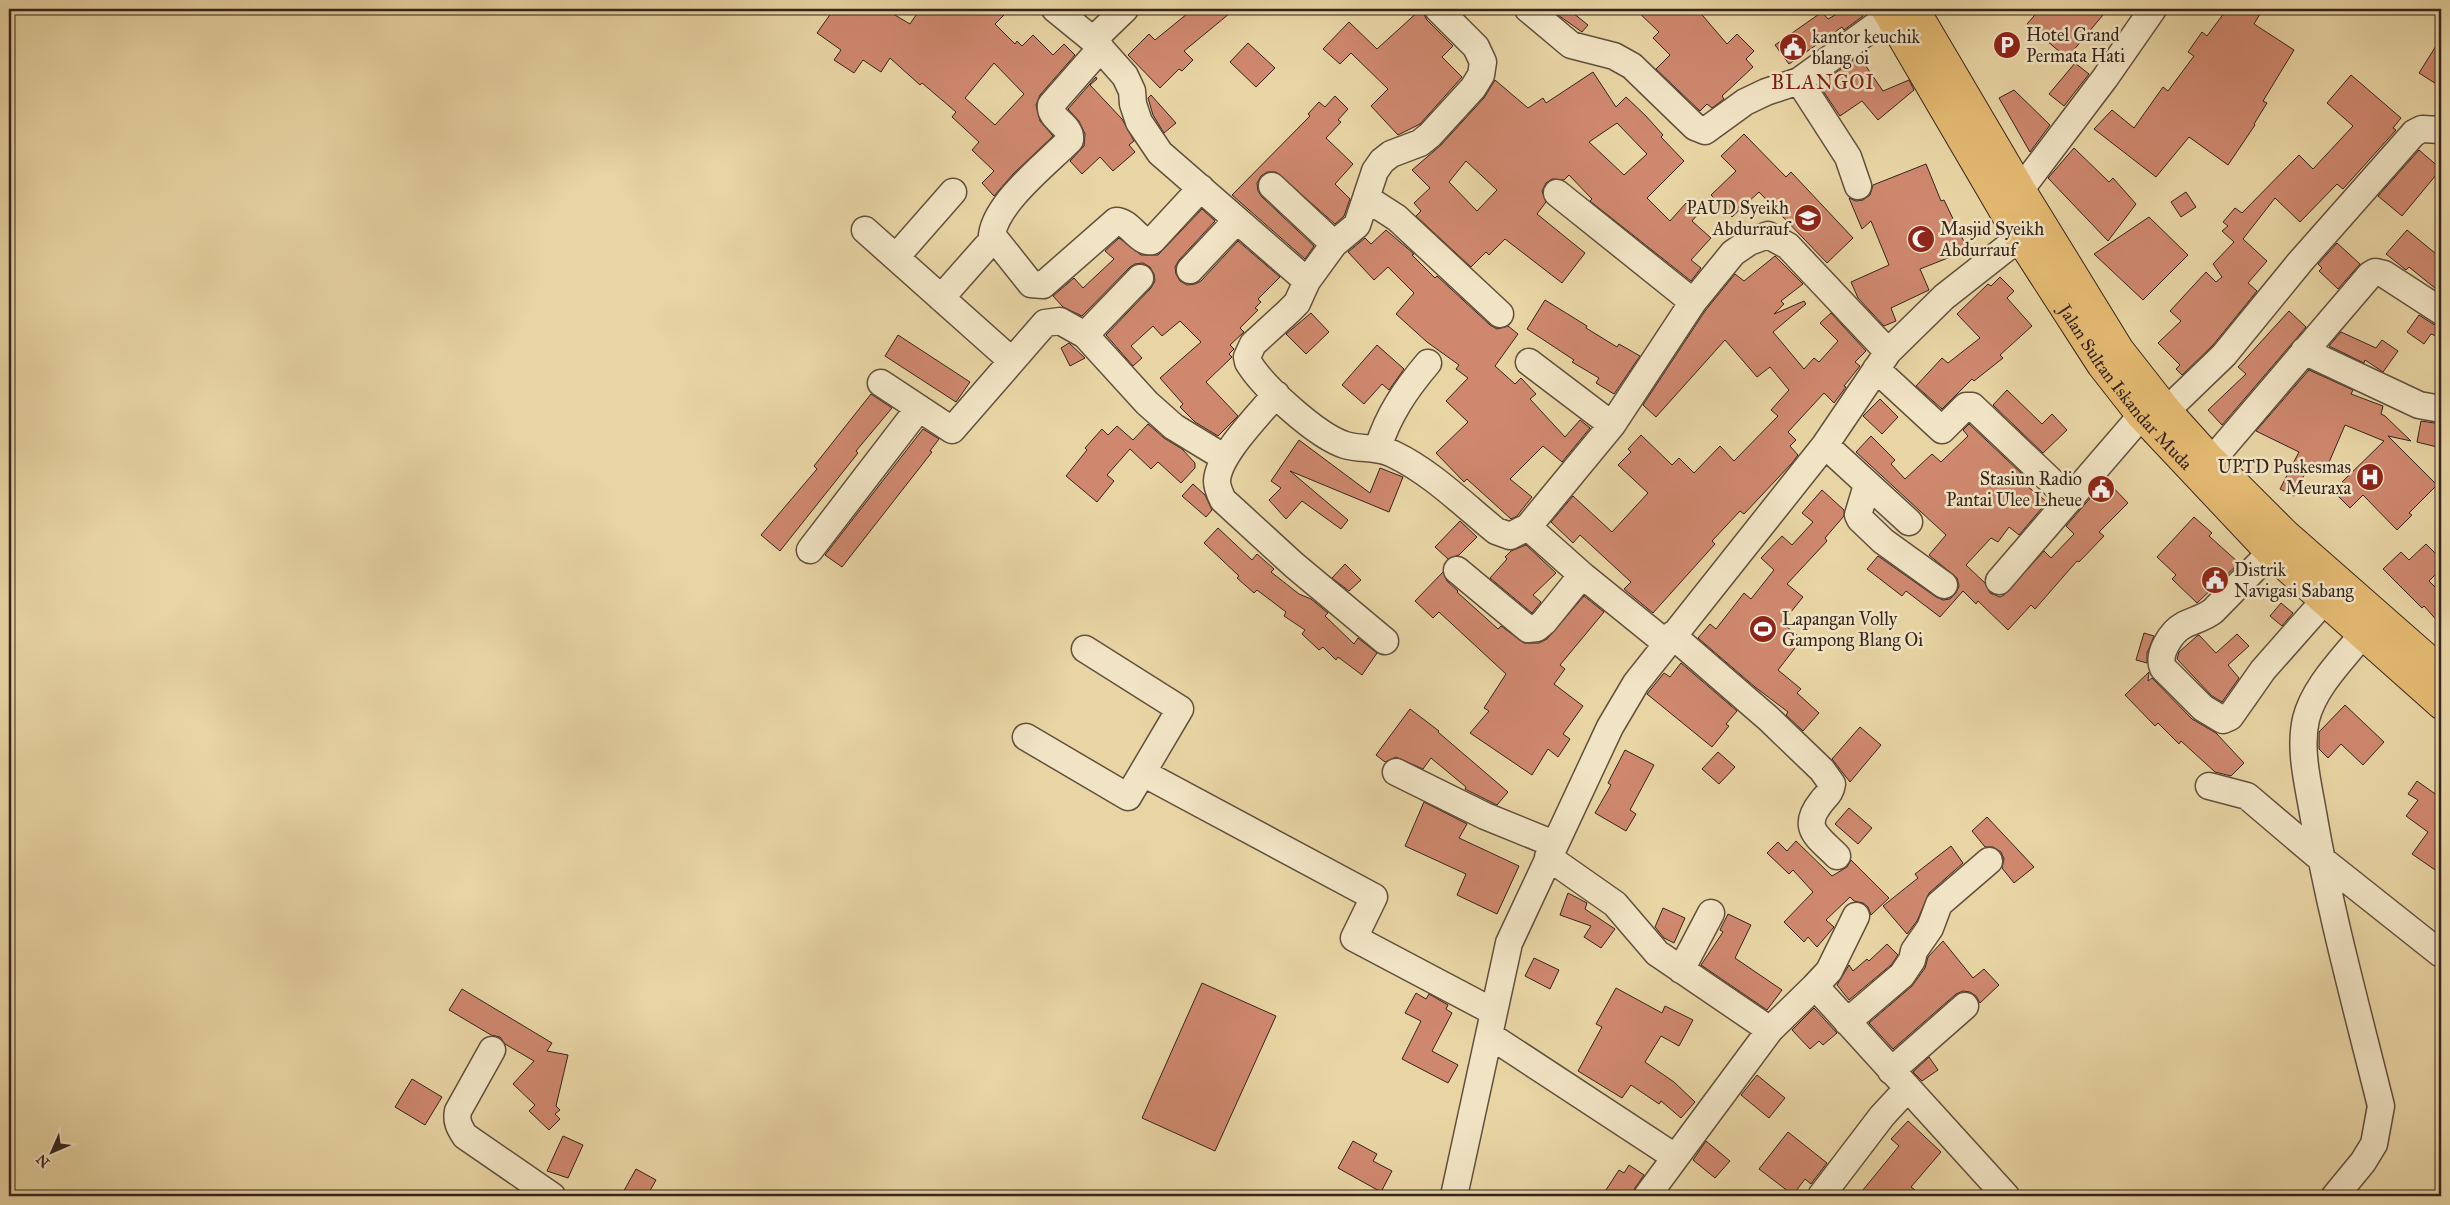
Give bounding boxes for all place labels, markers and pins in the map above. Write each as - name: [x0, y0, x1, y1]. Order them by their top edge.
- place label: Hotel Grand Permata Hati: [2026, 24, 2125, 67]
- place label: kantor keuchik blang oi: [1812, 26, 1921, 70]
- parking icon: Hotel Grand Permata Hati: [1992, 30, 2022, 60]
- public building icon: kantor keuchik blang oi: [1778, 32, 1808, 62]
- place label: PAUD Syeikh Abdurrauf: [1686, 197, 1792, 240]
- school or university icon: PAUD Syeikh Abdurrauf: [1793, 203, 1823, 233]
- place label: Masjid Syeikh Abdurrauf: [1939, 218, 2044, 261]
- mosque icon: Masjid Syeikh Abdurrauf: [1906, 224, 1936, 254]
- place label: UPTD Puskesmas Meuraxa: [2218, 456, 2351, 499]
- hospital icon: UPTD Puskesmas Meuraxa: [2355, 462, 2385, 492]
- place label: Stasiun Radio Pantai Ulee Lheue: [1946, 468, 2082, 511]
- public building icon: Stasiun Radio Pantai Ulee Lheue: [2086, 474, 2116, 504]
- place label: Distrik Navigasi Sabang: [2234, 559, 2354, 603]
- public building icon: Distrik Navigasi Sabang: [2200, 565, 2230, 595]
- place label: Lapangan Volly Gampong Blang Oi: [1782, 608, 1923, 652]
- sports icon: Lapangan Volly Gampong Blang Oi: [1748, 614, 1778, 644]

